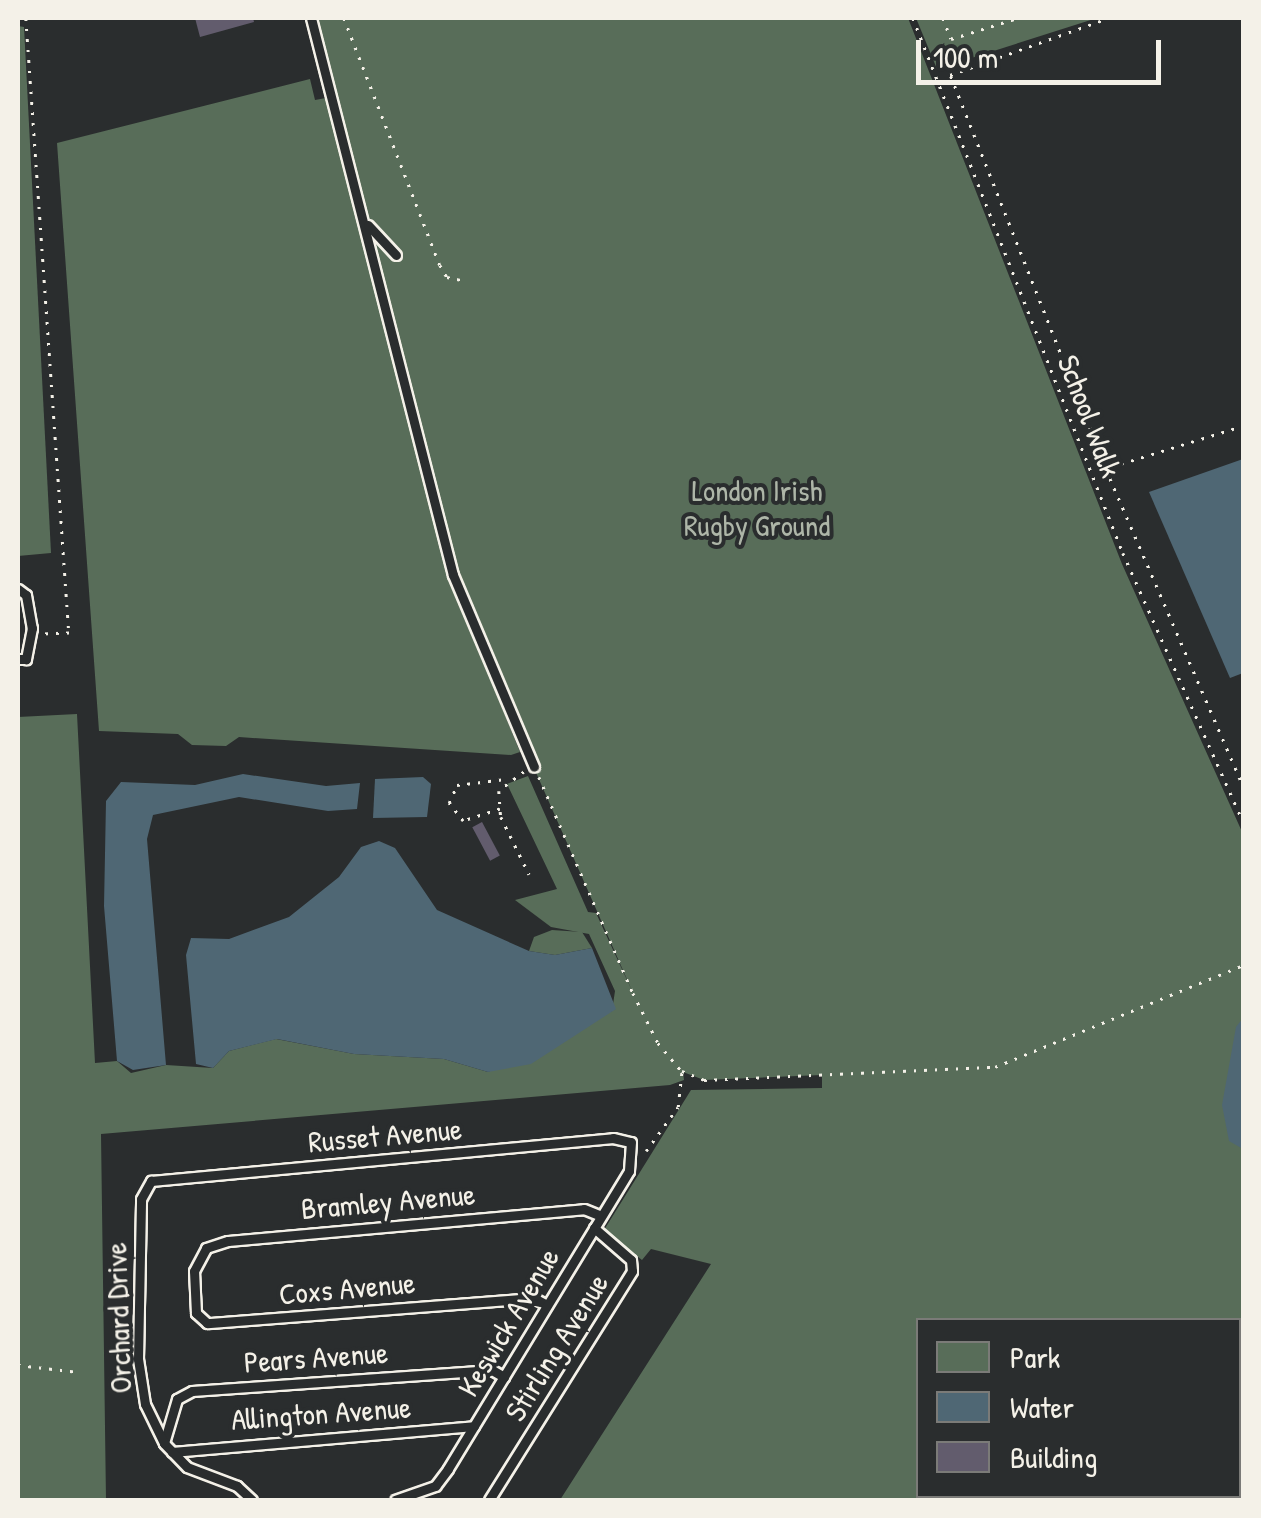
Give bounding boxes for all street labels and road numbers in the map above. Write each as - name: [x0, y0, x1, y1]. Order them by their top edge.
- street label: School Walk: [1050, 350, 1130, 482]
- street label: Russet Avenue: [307, 1110, 463, 1160]
- street label: Bramley Avenue: [300, 1175, 476, 1227]
- street label: Keswick Avenue: [450, 1241, 566, 1403]
- street label: Orchard Drive: [97, 1242, 139, 1394]
- street label: Coxs Avenue: [277, 1264, 417, 1312]
- street label: Stirling Avenue: [497, 1267, 615, 1427]
- street label: Pears Avenue: [243, 1334, 389, 1380]
- street label: Allington Avenue: [230, 1389, 412, 1437]

